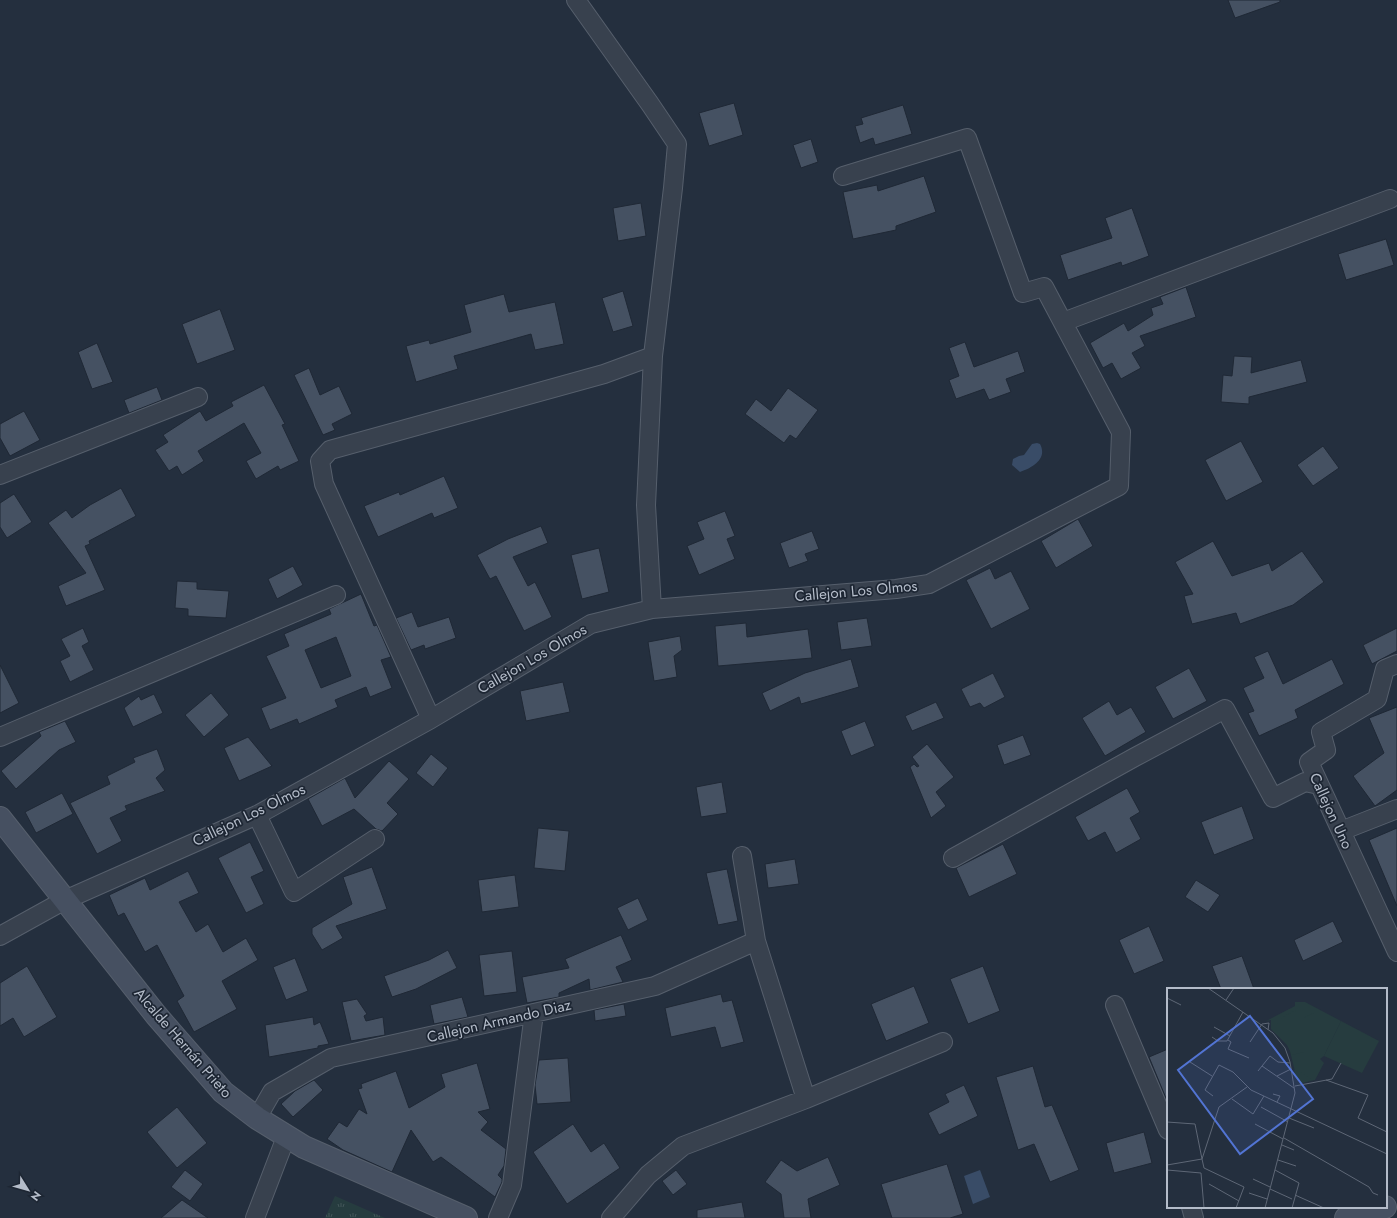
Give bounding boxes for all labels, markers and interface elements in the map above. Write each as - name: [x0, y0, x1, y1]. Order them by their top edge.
- street label: Callejon Los Olmos: [794, 575, 918, 607]
- street label: Callejon Los Olmos: [473, 619, 591, 699]
- street label: Callejon Uno: [1304, 769, 1358, 853]
- street label: Callejon Los Olmos: [189, 778, 309, 852]
- street label: Alcalde Hernán Prieto: [129, 983, 237, 1103]
- inset map: [1167, 988, 1387, 1208]
- street label: Callejon Armando Diaz: [425, 994, 574, 1048]
- north arrow: [8, 1170, 48, 1210]
- text: N: [27, 1188, 45, 1204]

